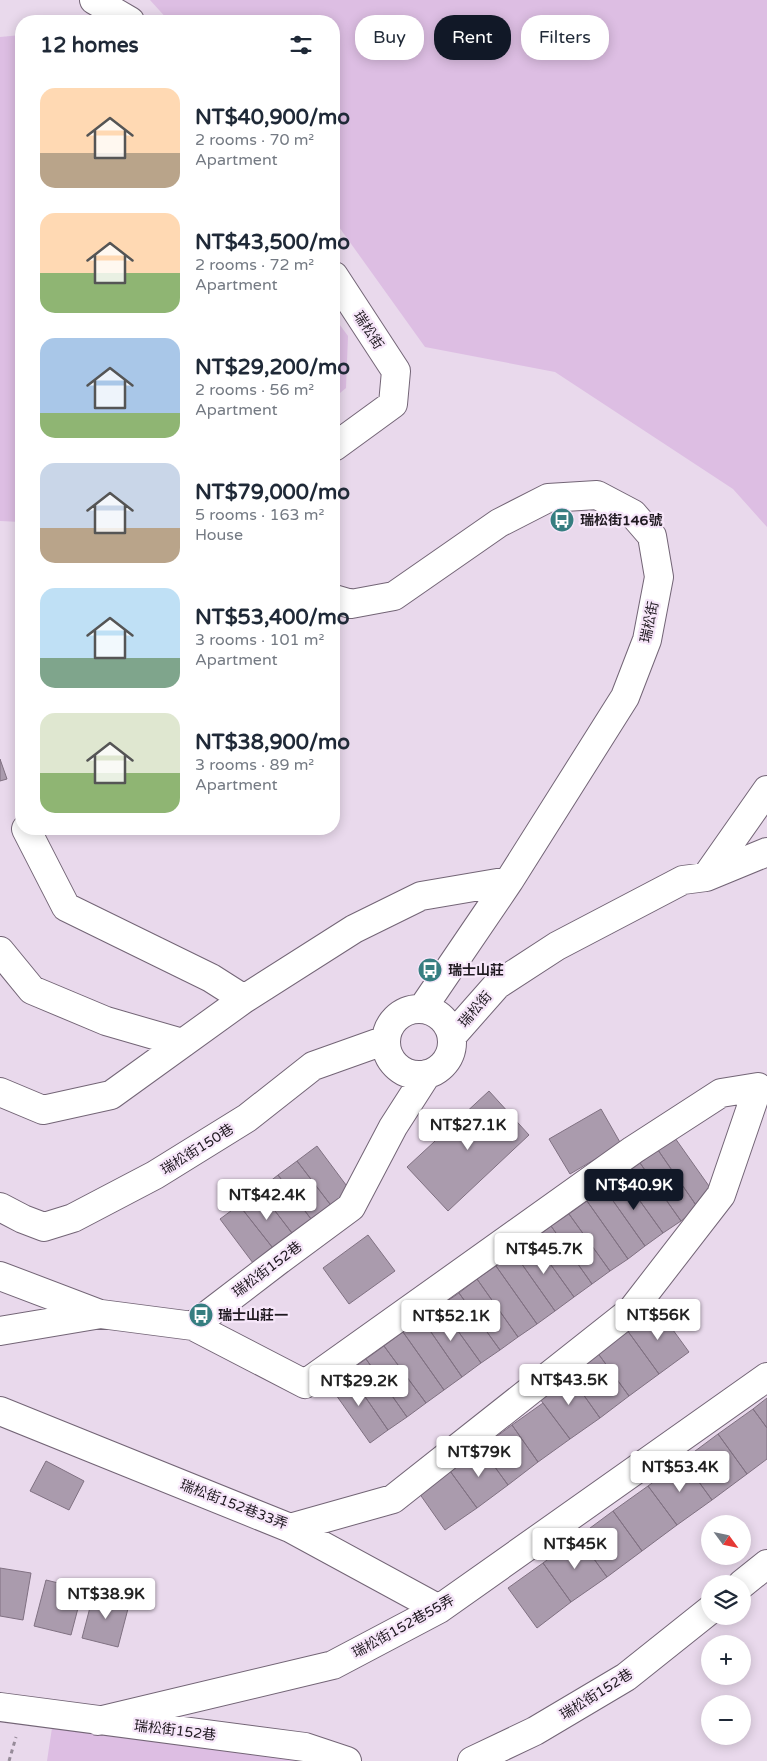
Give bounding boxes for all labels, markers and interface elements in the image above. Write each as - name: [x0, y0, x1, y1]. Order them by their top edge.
- chip: Buy: [355, 15, 424, 60]
- chip: Rent: [434, 15, 511, 60]
- chip: Filters: [521, 15, 609, 60]
- icon: filters: [287, 31, 315, 59]
- text: 12 homes: [40, 33, 139, 58]
- text: NT$40,900/mo: [195, 105, 350, 130]
- icon: home: [80, 108, 140, 168]
- text: 2 rooms · 70 m²: [195, 130, 314, 150]
- text: Apartment: [195, 150, 278, 170]
- text: NT$43,500/mo: [195, 230, 350, 255]
- icon: home: [80, 233, 140, 293]
- text: 2 rooms · 72 m²: [195, 255, 314, 275]
- text: Apartment: [195, 275, 278, 295]
- street label: 瑞松街: [350, 308, 387, 353]
- text: NT$29,200/mo: [195, 355, 350, 380]
- icon: home: [80, 358, 140, 418]
- text: 2 rooms · 56 m²: [195, 380, 314, 400]
- text: Apartment: [195, 400, 278, 420]
- text: NT$79,000/mo: [195, 480, 350, 505]
- icon: home: [80, 483, 140, 543]
- text: 5 rooms · 163 m²: [195, 505, 324, 525]
- bus stop icon: 瑞松街146號: [549, 507, 575, 533]
- place label: 瑞松街146號: [580, 512, 662, 529]
- text: House: [195, 525, 243, 545]
- street label: 瑞松街: [637, 600, 662, 644]
- text: NT$53,400/mo: [195, 605, 350, 630]
- icon: home: [80, 608, 140, 668]
- text: 3 rooms · 101 m²: [195, 630, 324, 650]
- text: Apartment: [195, 650, 278, 670]
- text: NT$38,900/mo: [195, 730, 350, 755]
- icon: home: [80, 733, 140, 793]
- text: 3 rooms · 89 m²: [195, 755, 314, 775]
- text: Apartment: [195, 775, 278, 795]
- bus stop icon: 瑞士山莊: [417, 957, 443, 983]
- place label: 瑞士山莊: [448, 962, 504, 979]
- street label: 瑞松街: [455, 988, 496, 1031]
- pin: NT$27.1K: [416, 1108, 520, 1151]
- text: NT$27.1K: [430, 1115, 506, 1135]
- street label: 瑞松街150巷: [158, 1120, 237, 1178]
- pin: NT$40.9K: [582, 1168, 686, 1211]
- text: NT$40.9K: [595, 1175, 673, 1195]
- pin: NT$42.4K: [215, 1178, 319, 1221]
- text: NT$42.4K: [228, 1185, 306, 1205]
- pin: NT$45.7K: [492, 1232, 596, 1275]
- street label: 瑞松街152巷: [229, 1238, 305, 1301]
- text: NT$45.7K: [505, 1239, 583, 1259]
- pin: NT$56K: [617, 1298, 699, 1341]
- pin: NT$52.1K: [399, 1300, 503, 1342]
- bus stop icon: 瑞士山莊一: [188, 1302, 214, 1328]
- text: NT$56K: [626, 1305, 690, 1325]
- text: NT$52.1K: [412, 1306, 490, 1326]
- place label: 瑞士山莊一: [218, 1307, 288, 1324]
- pin: NT$29.2K: [307, 1364, 411, 1407]
- pin: NT$43.5K: [517, 1364, 621, 1406]
- text: NT$43.5K: [530, 1370, 608, 1390]
- text: NT$29.2K: [320, 1371, 398, 1391]
- pin: NT$79K: [438, 1436, 520, 1478]
- text: NT$79K: [447, 1442, 511, 1462]
- pin: NT$53.4K: [628, 1450, 732, 1493]
- text: NT$53.4K: [641, 1457, 719, 1477]
- street label: 瑞松街152巷33弄: [178, 1476, 290, 1533]
- north arrow: [701, 1515, 751, 1565]
- map controls: [701, 1515, 751, 1745]
- pin: NT$45K: [534, 1528, 616, 1570]
- text: NT$45K: [543, 1534, 607, 1554]
- button: layers: [701, 1575, 751, 1625]
- pin: NT$38.9K: [54, 1578, 158, 1620]
- text: NT$38.9K: [67, 1584, 145, 1604]
- street label: 瑞松街152巷55弄: [349, 1591, 457, 1661]
- button: +: [701, 1635, 751, 1685]
- street label: 瑞松街152巷: [557, 1665, 636, 1723]
- button: −: [701, 1695, 751, 1745]
- street label: 瑞松街152巷: [133, 1717, 217, 1744]

